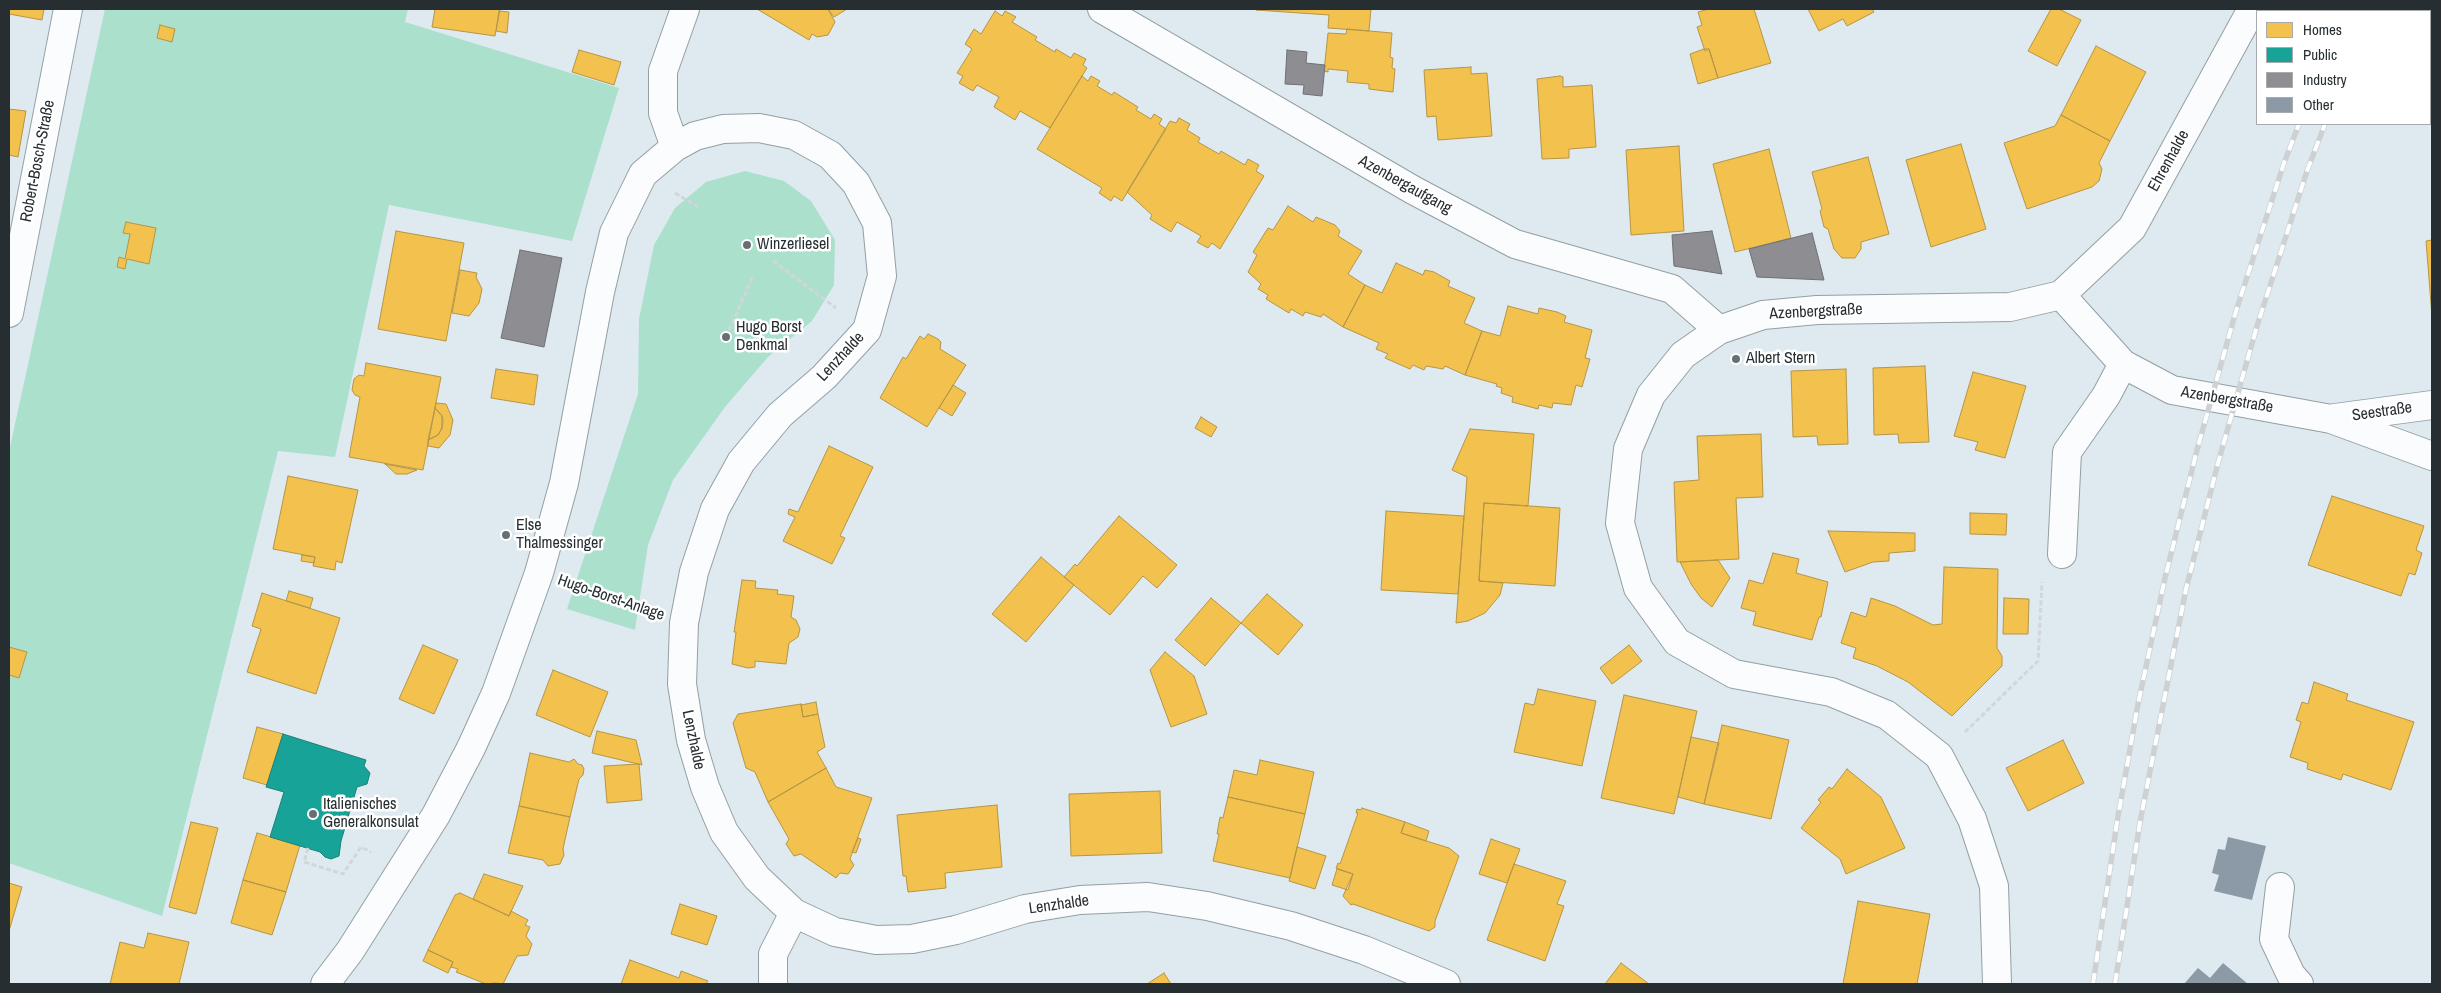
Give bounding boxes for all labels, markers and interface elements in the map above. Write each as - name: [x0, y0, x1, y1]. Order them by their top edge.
- legend: [2256, 10, 2431, 125]
- text: Homes: [2303, 19, 2342, 40]
- text: Public: [2303, 44, 2337, 65]
- text: Industry: [2303, 69, 2347, 90]
- text: Other: [2303, 94, 2334, 115]
- street label: Robert-Bosch-Straße: [17, 98, 59, 224]
- street label: Ehrenhalde: [2144, 127, 2194, 195]
- street label: Azenbergaufgang: [1355, 151, 1455, 219]
- place label: Winzerliesel: [757, 235, 829, 255]
- marker: Winzerliesel: [741, 239, 753, 251]
- street label: Azenbergstraße: [1769, 300, 1863, 324]
- place label: Hugo Borst Denkmal: [736, 318, 802, 356]
- street label: Lenzhalde: [813, 328, 869, 386]
- marker: Hugo Borst Denkmal: [720, 331, 732, 343]
- place label: Albert Stern: [1746, 349, 1815, 369]
- marker: Albert Stern: [1730, 353, 1742, 365]
- street label: Azenbergstraße: [2179, 382, 2275, 418]
- street label: Seestraße: [2351, 398, 2413, 426]
- place label: Else Thalmessinger: [516, 516, 603, 554]
- marker: Else Thalmessinger: [500, 529, 512, 541]
- street label: Hugo-Borst-Anlage: [555, 571, 667, 625]
- street label: Lenzhalde: [677, 708, 709, 772]
- place label: Italienisches Generalkonsulat: [323, 795, 419, 833]
- marker: Italienisches Generalkonsulat: [307, 808, 319, 820]
- street label: Lenzhalde: [1028, 891, 1090, 919]

